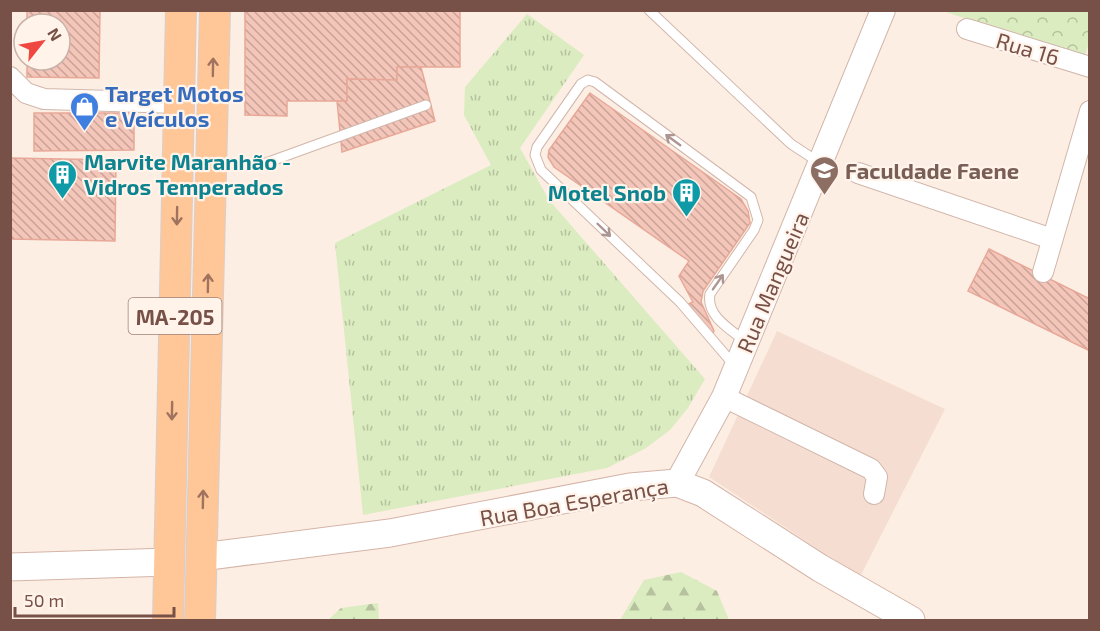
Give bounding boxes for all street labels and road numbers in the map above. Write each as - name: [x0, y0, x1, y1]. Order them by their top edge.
- street label: Rua 16: [993, 26, 1063, 70]
- street label: Rua Mangueira: [731, 208, 813, 356]
- road number: MA-205: [128, 298, 222, 334]
- street label: Rua Boa Esperança: [478, 472, 671, 532]

